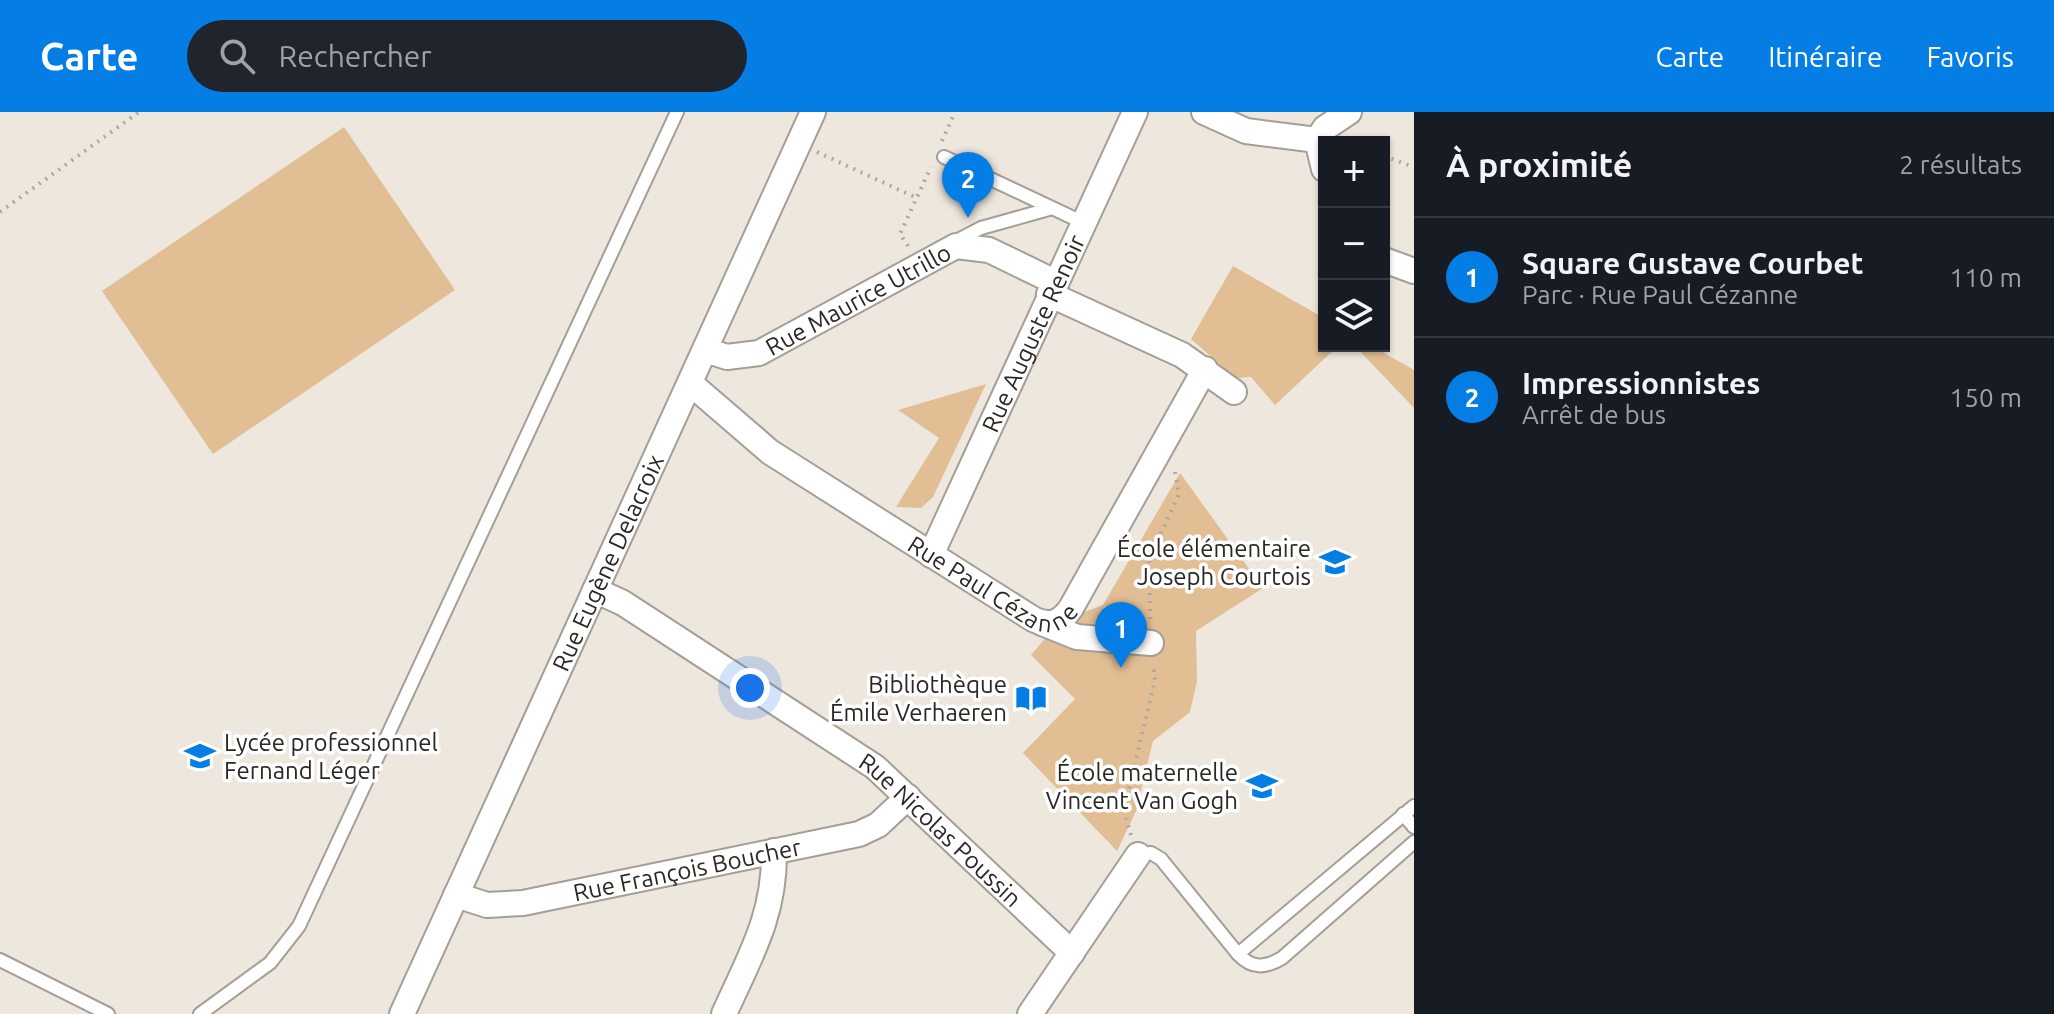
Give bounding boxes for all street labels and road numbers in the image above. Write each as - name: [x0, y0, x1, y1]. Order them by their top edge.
- street label: Rue Auguste Renoir: [976, 231, 1090, 436]
- street label: Rue Maurice Utrillo: [761, 238, 955, 360]
- street label: Rue Eugène Delacroix: [547, 450, 669, 675]
- street label: Rue Paul Cézanne: [903, 530, 1083, 637]
- street label: Rue Nicolas Poussin: [854, 747, 1027, 912]
- street label: Rue François Boucher: [571, 833, 803, 906]

